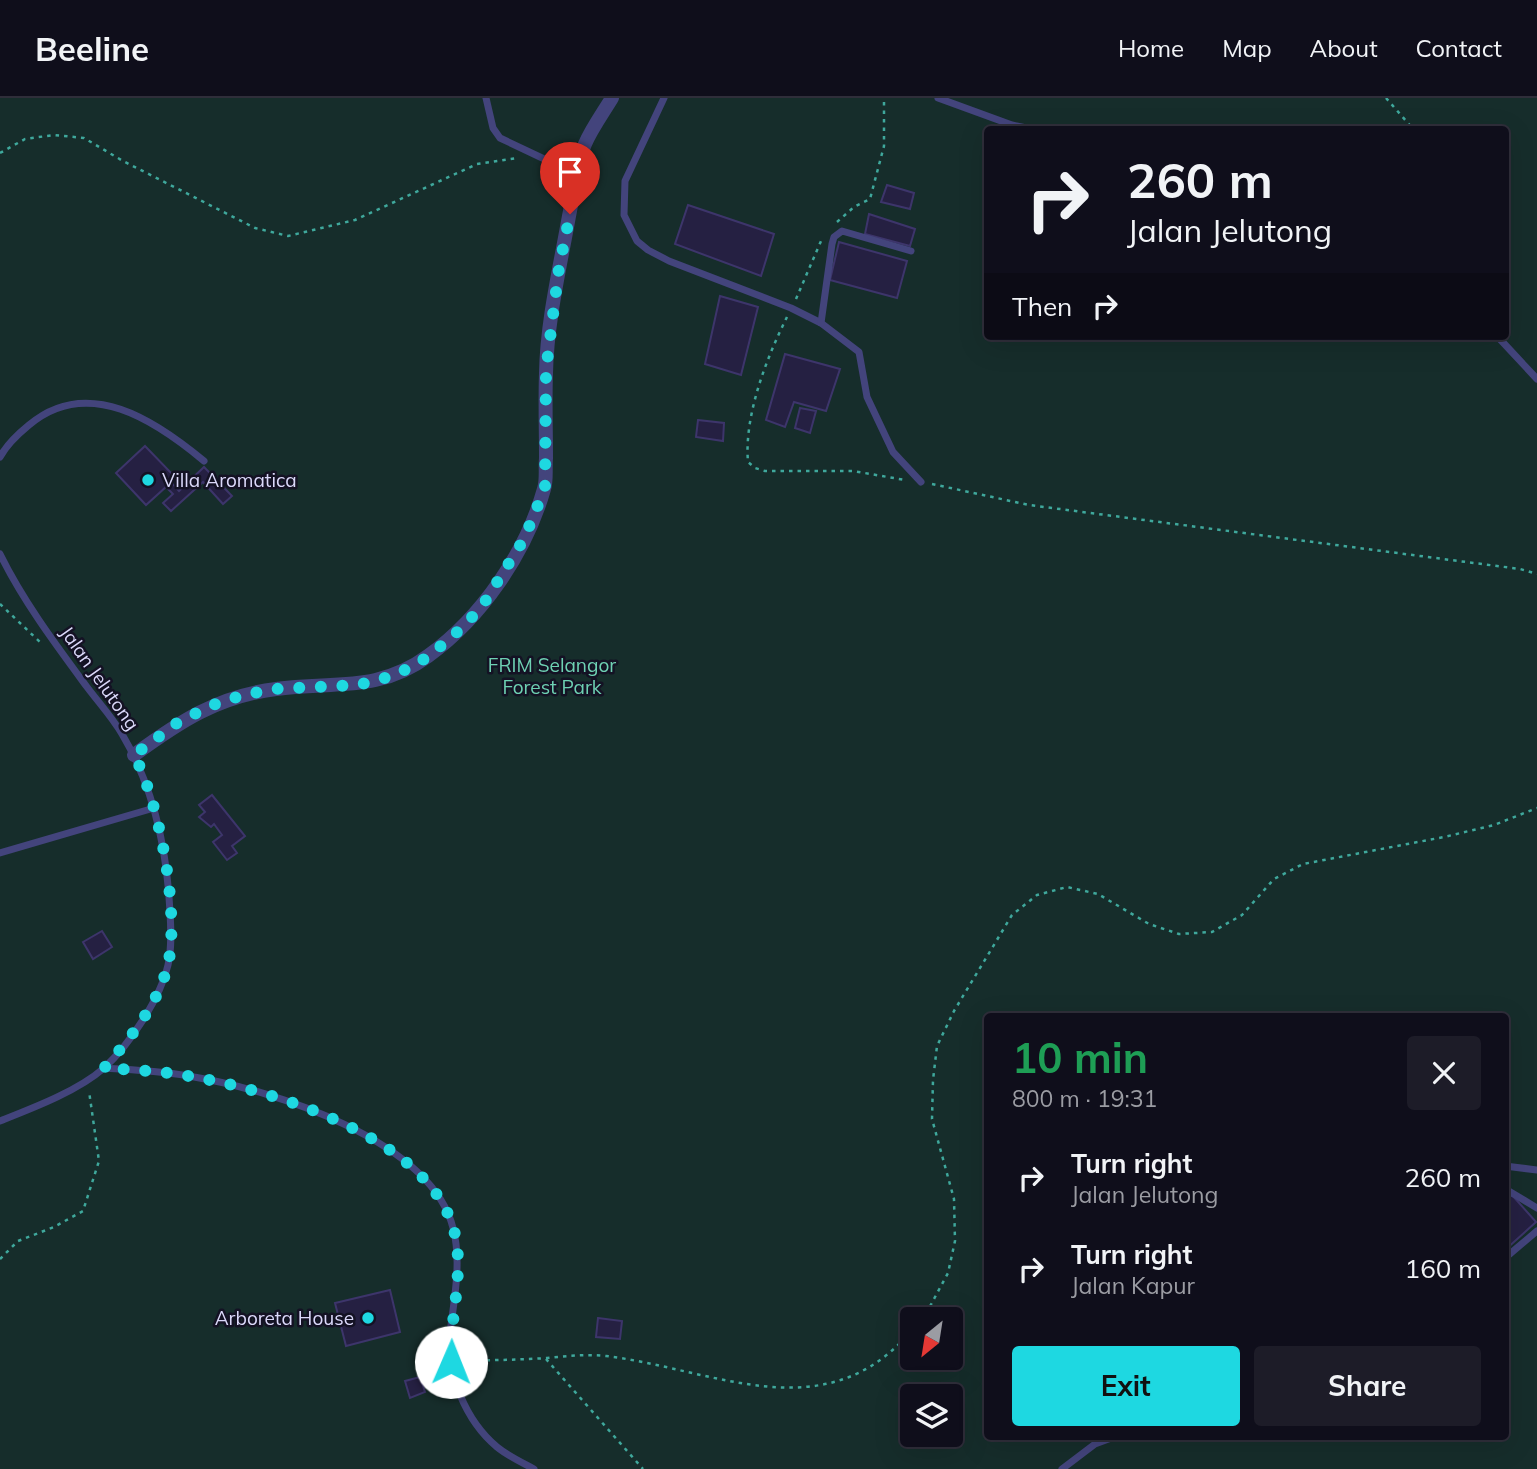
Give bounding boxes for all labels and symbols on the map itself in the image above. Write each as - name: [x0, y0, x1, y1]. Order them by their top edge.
- pin: [540, 142, 600, 214]
- place label: Villa Aromatica: [162, 468, 297, 492]
- marker: Villa Aromatica: [140, 472, 156, 488]
- street label: Jalan Jelutong: [55, 621, 145, 735]
- park label: FRIM Selangor Forest Park: [488, 653, 616, 699]
- place label: Arboreta House: [215, 1306, 354, 1330]
- north arrow: [900, 1307, 962, 1370]
- marker: Arboreta House: [360, 1310, 376, 1326]
- position arrow: [414, 1325, 488, 1399]

